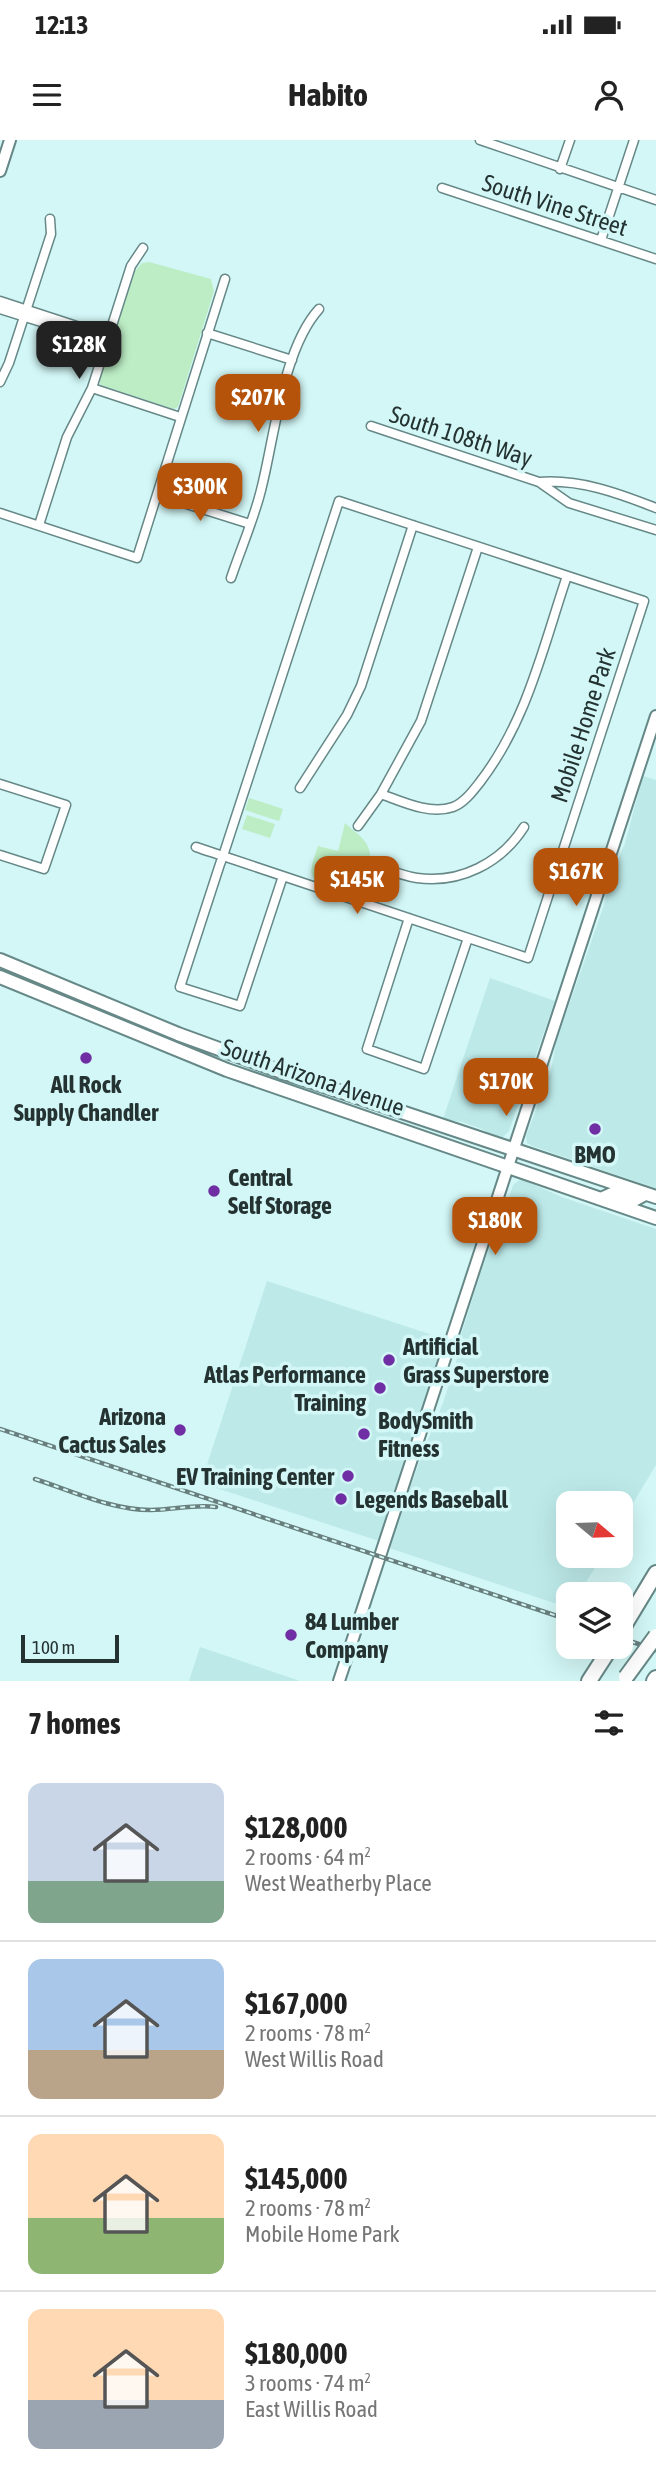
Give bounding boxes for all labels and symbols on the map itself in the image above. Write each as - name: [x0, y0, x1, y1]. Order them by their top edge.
- street label: South Vine Street: [479, 169, 631, 241]
- pin: $128K: [30, 322, 128, 381]
- pin: $207K: [209, 374, 307, 434]
- street label: South 108th Way: [386, 400, 536, 472]
- pin: $300K: [151, 464, 249, 523]
- street label: Mobile Home Park: [545, 644, 621, 806]
- pin: $167K: [527, 848, 625, 908]
- pin: $145K: [308, 856, 406, 916]
- street label: South Arizona Avenue: [218, 1033, 408, 1121]
- marker: All Rock Supply Chandler: [78, 1050, 94, 1066]
- pin: $170K: [457, 1058, 555, 1118]
- place label: All Rock Supply Chandler: [14, 1071, 159, 1126]
- marker: BMO: [587, 1121, 603, 1137]
- place label: BMO: [574, 1141, 616, 1168]
- place label: Central Self Storage: [228, 1164, 332, 1219]
- marker: Central Self Storage: [206, 1183, 222, 1199]
- pin: $180K: [446, 1198, 544, 1257]
- place label: Artificial Grass Superstore: [402, 1333, 549, 1388]
- marker: Artificial Grass Superstore: [381, 1352, 397, 1368]
- place label: Atlas Performance Training: [203, 1361, 367, 1416]
- marker: Atlas Performance Training: [372, 1380, 388, 1396]
- place label: Arizona Cactus Sales: [58, 1403, 167, 1458]
- place label: BodySmith Fitness: [378, 1407, 473, 1462]
- marker: Arizona Cactus Sales: [172, 1422, 188, 1438]
- marker: BodySmith Fitness: [356, 1426, 372, 1442]
- place label: EV Training Center: [176, 1463, 335, 1490]
- marker: EV Training Center: [340, 1468, 356, 1484]
- place label: Legends Baseball: [355, 1486, 508, 1513]
- marker: Legends Baseball: [333, 1491, 349, 1507]
- north arrow: [556, 1491, 634, 1568]
- place label: 84 Lumber Company: [305, 1608, 399, 1663]
- marker: 84 Lumber Company: [283, 1627, 299, 1643]
- scale bar: [21, 1632, 119, 1664]

